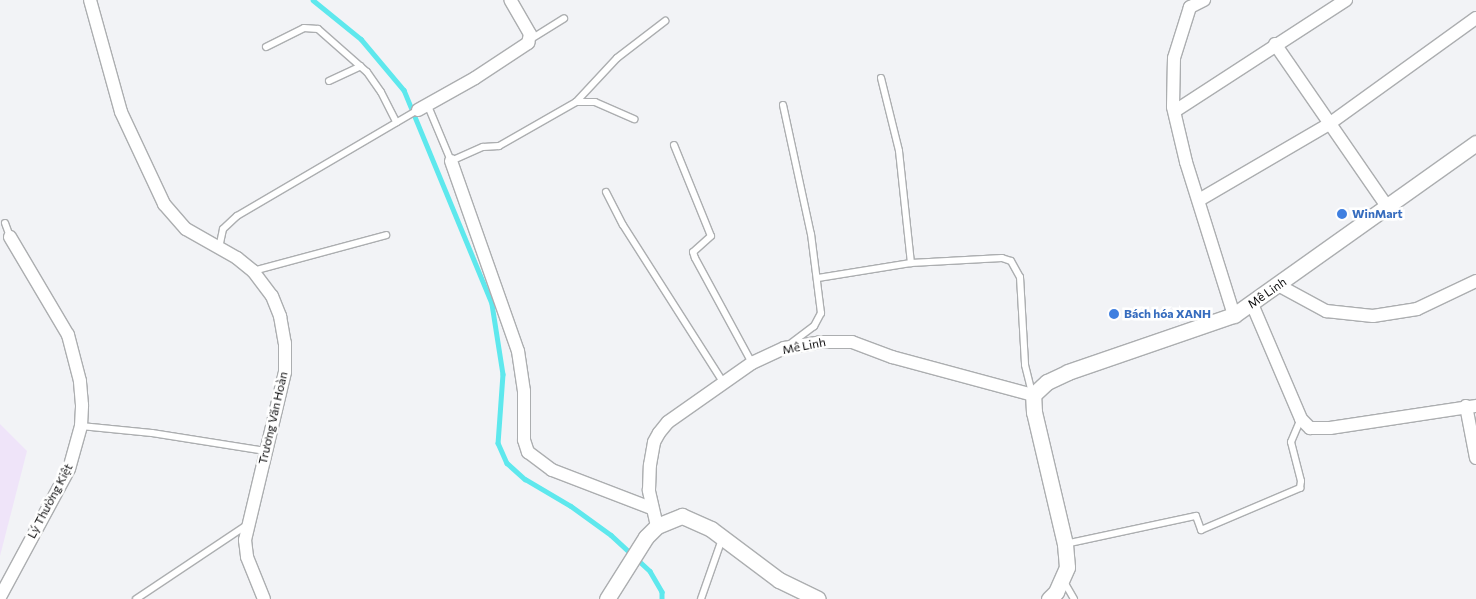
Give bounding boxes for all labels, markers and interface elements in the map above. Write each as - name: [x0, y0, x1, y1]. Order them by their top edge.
- place label: WinMart: [1352, 207, 1403, 221]
- marker: WinMart: [1336, 208, 1348, 220]
- street label: Mê Linh: [1245, 275, 1289, 311]
- place label: Bách hóa XANH: [1124, 307, 1211, 321]
- marker: Bách hóa XANH: [1108, 308, 1120, 320]
- street label: Mê Linh: [781, 335, 827, 357]
- street label: Trương Văn Hoàn: [255, 370, 291, 466]
- street label: Lý Thường Kiệt: [24, 461, 76, 541]

